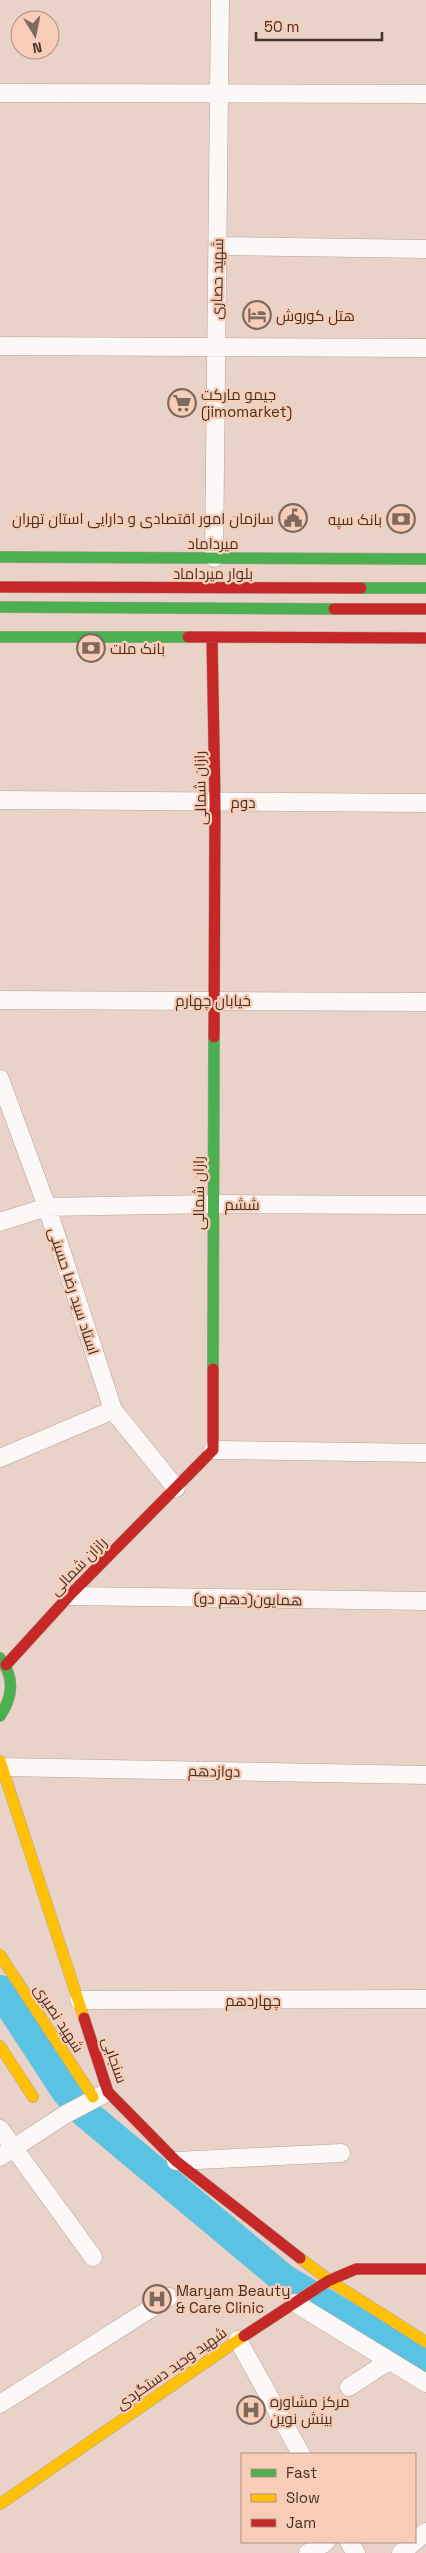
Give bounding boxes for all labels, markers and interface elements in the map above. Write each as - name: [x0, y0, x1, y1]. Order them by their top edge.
- north arrow: [10, 10, 60, 60]
- scale bar: [256, 10, 382, 42]
- text: 50 m: [264, 17, 299, 36]
- text: N: [31, 38, 43, 57]
- street label: شهید حصاری: [207, 238, 228, 320]
- hotel icon: هتل کوروش: [242, 300, 272, 330]
- place label: هتل کوروش: [276, 306, 355, 326]
- place label: جیمو مارکت (jimomarket): [201, 385, 292, 422]
- supermarket icon: جیمو مارکت (jimomarket): [167, 388, 197, 418]
- public building icon: سازمان امور اقتصادی و دارایی استان تهران: [278, 503, 308, 533]
- bank icon: بانک سپه: [386, 504, 416, 534]
- place label: سازمان امور اقتصادی و دارایی استان تهران: [12, 509, 274, 529]
- place label: بانک سپه: [328, 510, 382, 530]
- street label: میرداماد: [187, 534, 239, 553]
- street label: بلوار میرداماد: [173, 564, 253, 583]
- bank icon: بانک ملت: [76, 633, 106, 663]
- place label: بانک ملت: [110, 639, 165, 658]
- street label: رازان شمالی: [190, 751, 211, 825]
- street label: دوم: [231, 793, 255, 813]
- street label: خیابان چهارم: [175, 991, 251, 1011]
- street label: رازان شمالی: [189, 1156, 209, 1230]
- street label: ششم: [224, 1195, 260, 1215]
- street label: استاد سید رضا حسینی: [43, 1225, 104, 1357]
- street label: رازان شمالی: [45, 1533, 111, 1600]
- street label: همایون(دهم دو): [193, 1589, 303, 1610]
- street label: دوازدهم: [188, 1761, 240, 1782]
- street label: شهید نصیری: [29, 1980, 88, 2056]
- street label: چهاردهم: [225, 1991, 281, 2011]
- street label: سنجابی: [97, 2034, 132, 2086]
- place label: Maryam Beauty & Care Clinic: [176, 2281, 290, 2317]
- hospital icon: Maryam Beauty & Care Clinic: [142, 2284, 172, 2314]
- street label: شهید وحید دستگردی: [112, 2323, 231, 2414]
- place label: مرکز مشاوره بینش نوین: [270, 2392, 350, 2429]
- hospital icon: مرکز مشاوره بینش نوین: [236, 2395, 266, 2425]
- legend: [241, 2453, 416, 2543]
- text: Fast: [286, 2463, 317, 2482]
- text: Slow: [286, 2488, 320, 2507]
- text: Jam: [286, 2513, 316, 2532]

